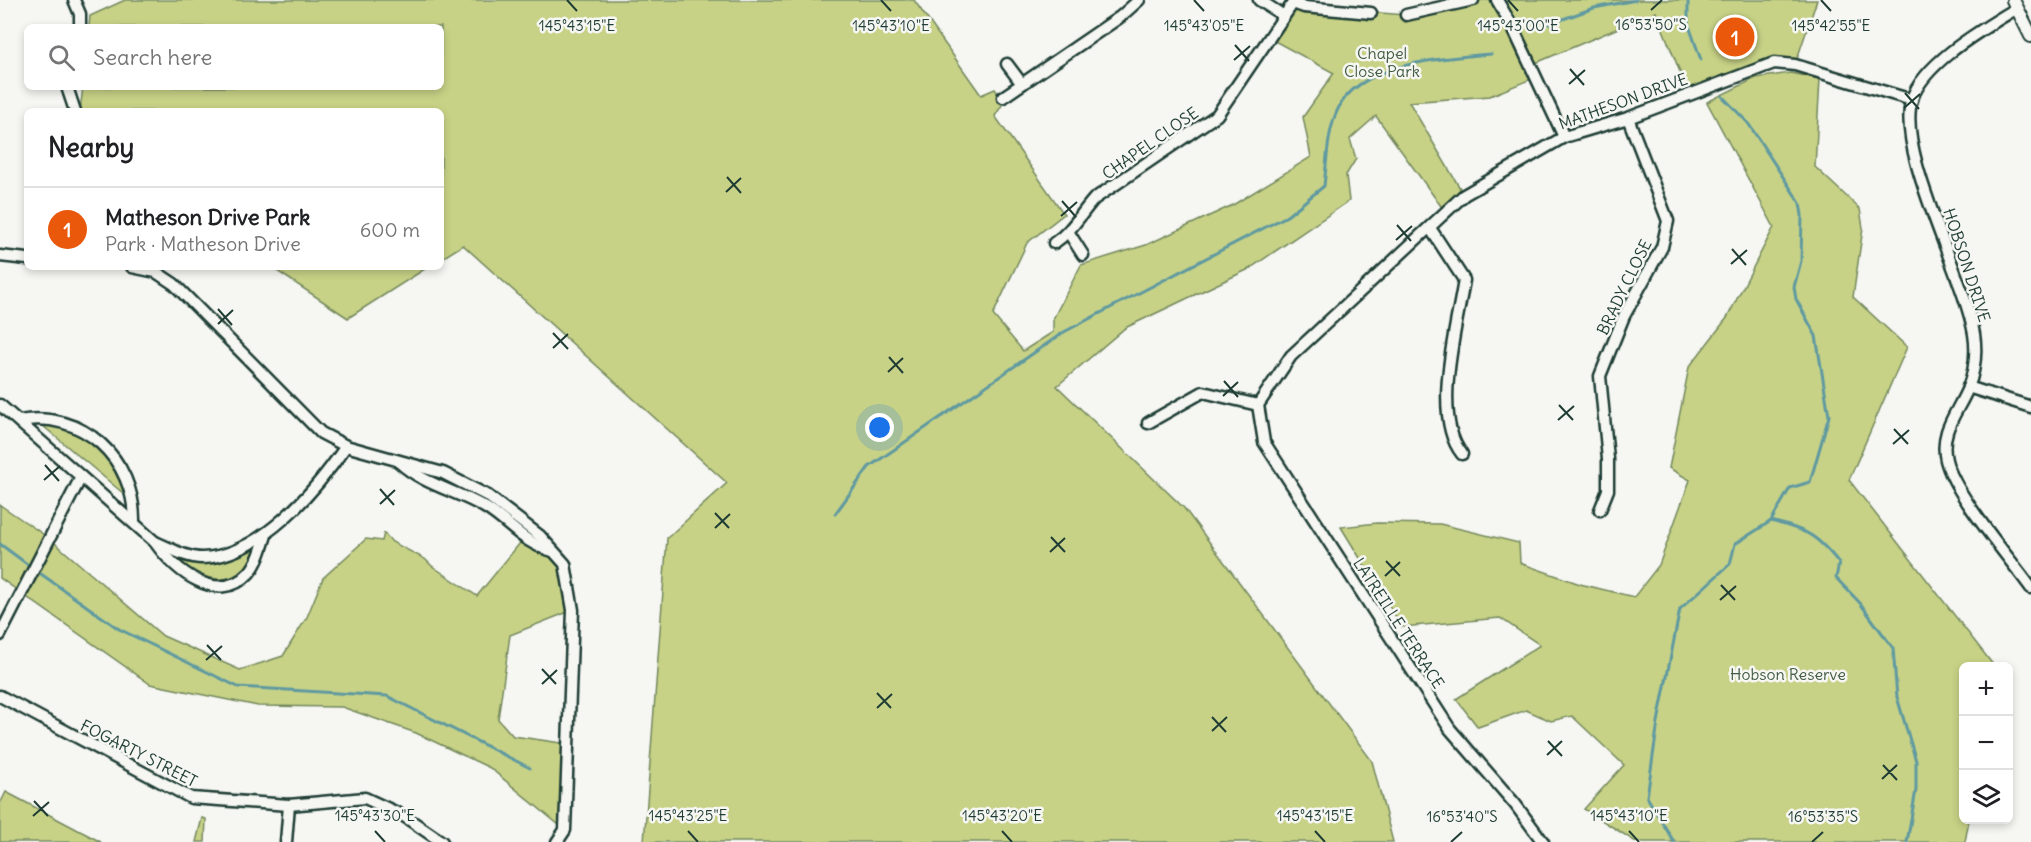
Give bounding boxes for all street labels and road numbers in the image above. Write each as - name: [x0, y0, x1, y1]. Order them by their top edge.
- street label: MATHESON DRIVE: [1556, 68, 1690, 134]
- street label: CHAPEL CLOSE: [1098, 102, 1202, 184]
- street label: HOBSON DRIVE: [1939, 206, 1995, 324]
- street label: BRADY CLOSE: [1592, 236, 1656, 338]
- street label: LATREILLE TERRACE: [1349, 554, 1449, 692]
- street label: FOGARTY STREET: [77, 715, 201, 791]

